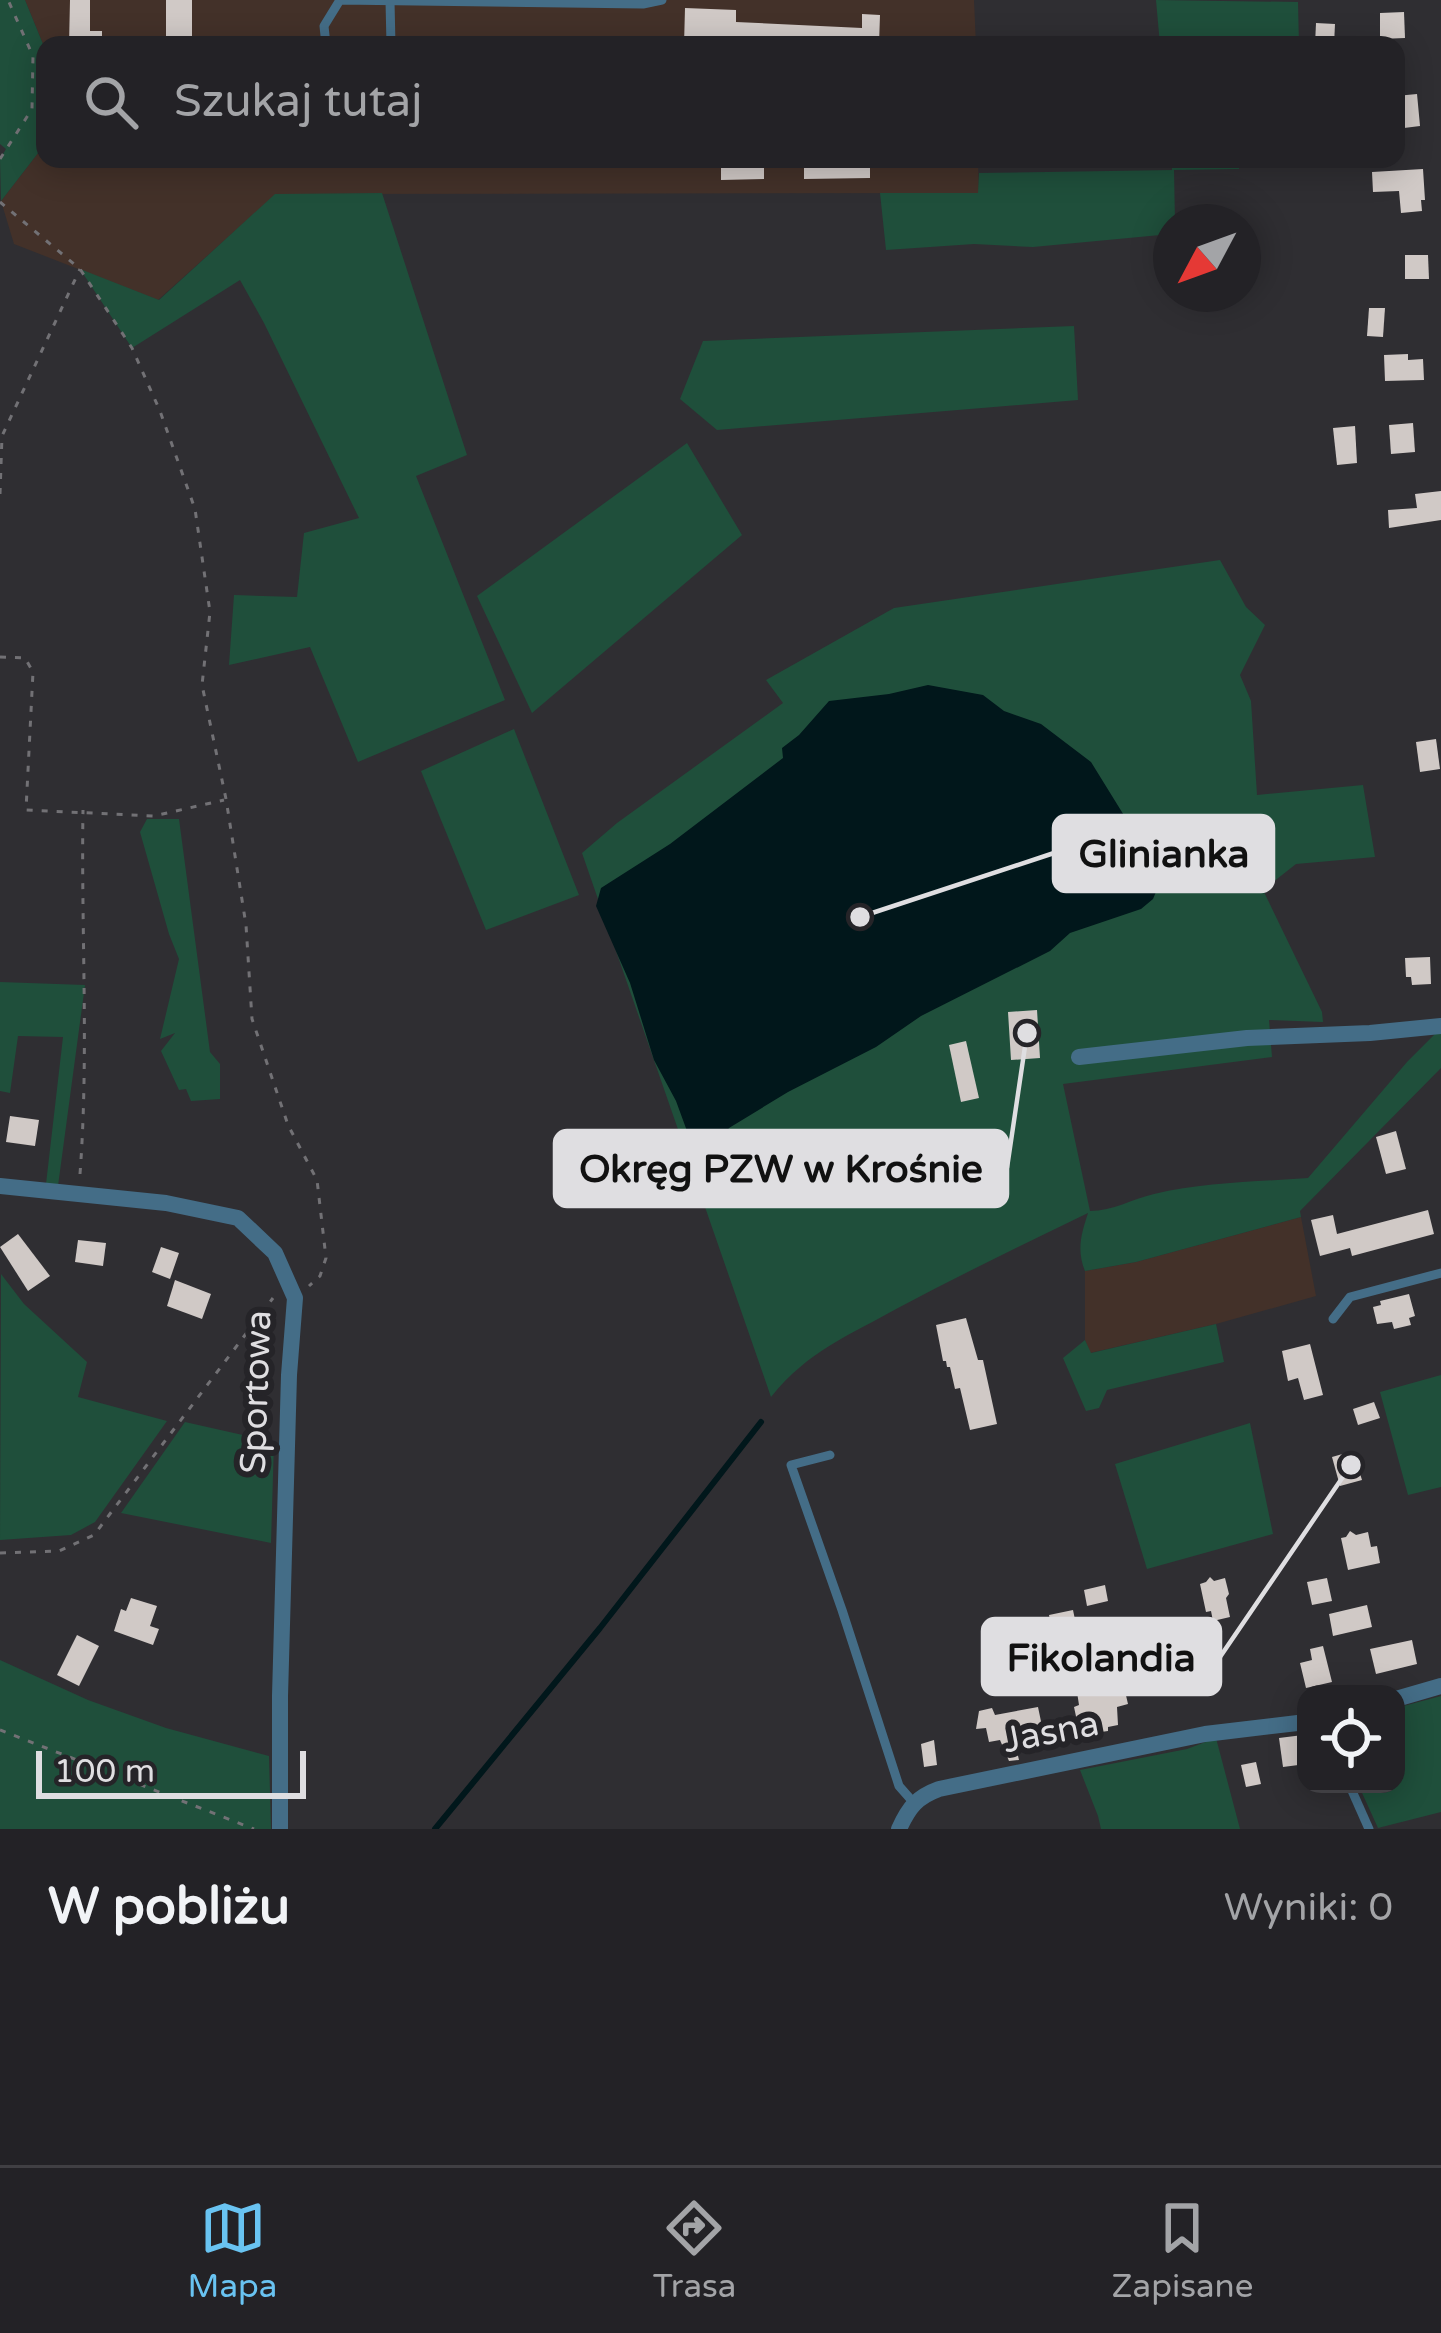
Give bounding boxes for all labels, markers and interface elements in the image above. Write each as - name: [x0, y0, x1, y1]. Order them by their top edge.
- search box: [36, 36, 1405, 168]
- icon: search: [78, 69, 144, 135]
- text: Szukaj tutaj: [174, 75, 423, 129]
- north arrow: [1153, 204, 1261, 312]
- callout: Glinianka: [1054, 816, 1273, 891]
- text: Glinianka: [1079, 831, 1249, 878]
- callout: Okręg PZW w Krośnie: [555, 1131, 1007, 1206]
- text: Okręg PZW w Krośnie: [579, 1146, 983, 1193]
- street label: Sportowa: [232, 1309, 280, 1475]
- callout: Fikolandia: [983, 1619, 1220, 1694]
- text: Fikolandia: [1006, 1635, 1196, 1682]
- map controls: [1297, 1685, 1405, 1793]
- button: locate: [1297, 1685, 1405, 1793]
- street label: Jasna: [1000, 1702, 1102, 1762]
- scale bar: [36, 1745, 306, 1798]
- text: 100 m: [54, 1752, 155, 1791]
- text: W pobliżu: [48, 1876, 290, 1938]
- text: Wyniki: 0: [1224, 1884, 1393, 1931]
- tab: Mapa: [188, 2195, 277, 2306]
- tab: Trasa: [653, 2195, 736, 2306]
- tab: Zapisane: [1112, 2195, 1253, 2306]

